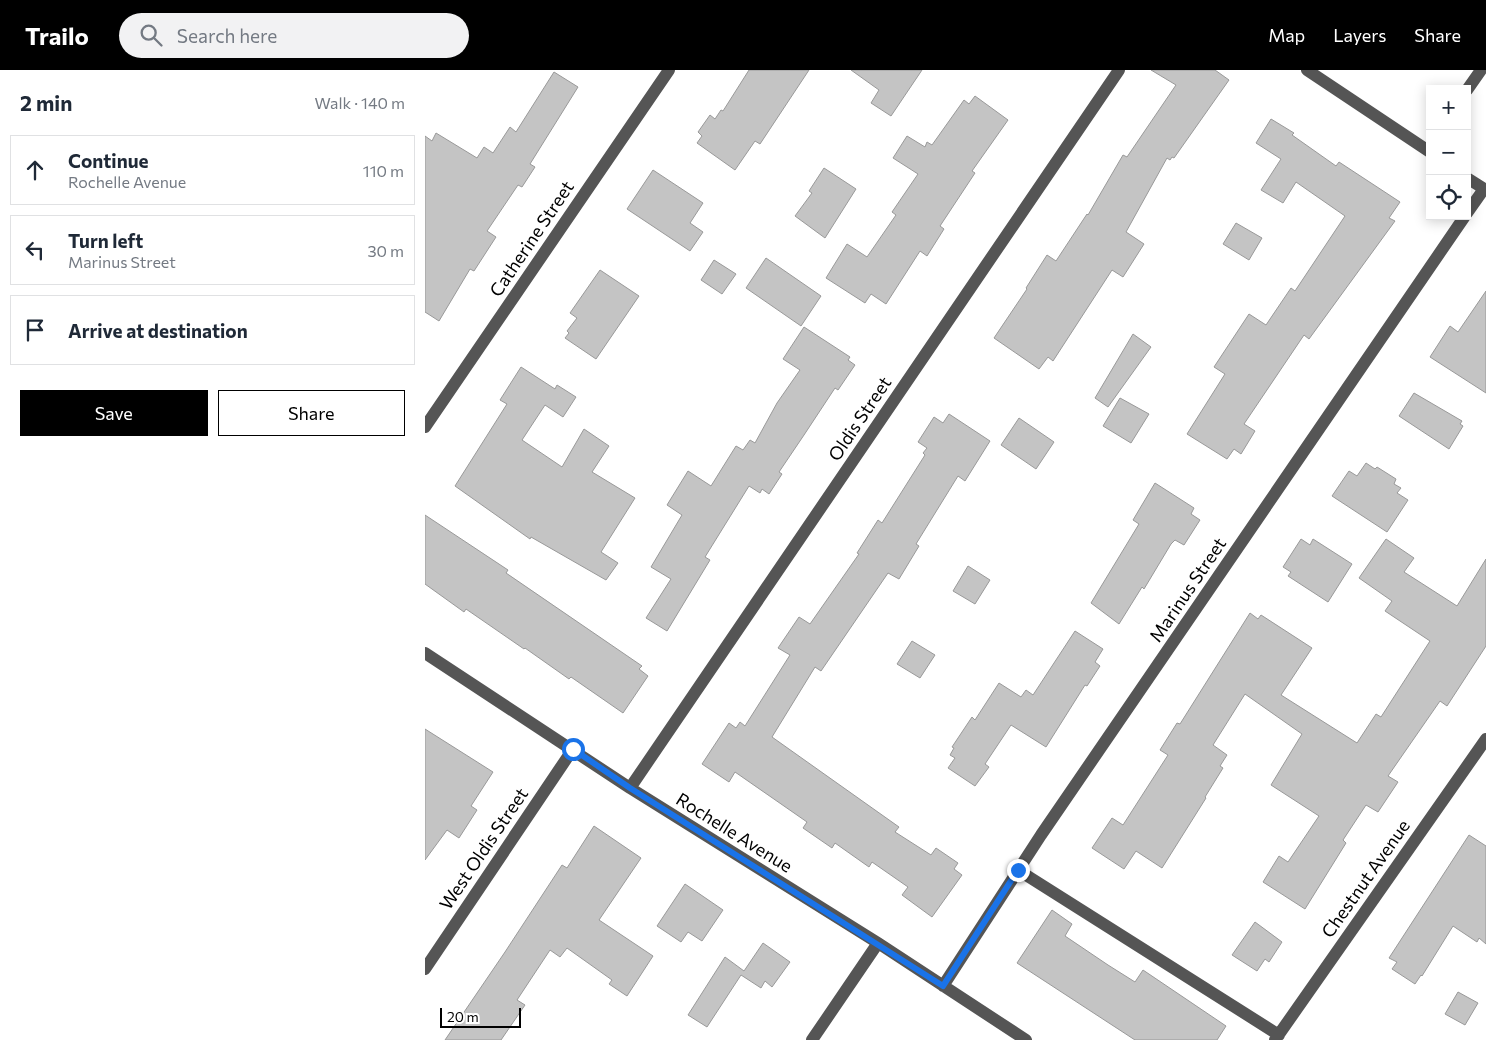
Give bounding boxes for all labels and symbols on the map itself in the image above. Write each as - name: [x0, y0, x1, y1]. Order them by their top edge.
- street label: Catherine Street: [484, 176, 578, 301]
- street label: Oldis Street: [823, 372, 895, 465]
- street label: Marinus Street: [1144, 533, 1230, 646]
- route start: [562, 738, 585, 761]
- street label: West Oldis Street: [434, 783, 532, 914]
- street label: Rochelle Avenue: [672, 788, 797, 877]
- street label: Chestnut Avenue: [1316, 815, 1414, 942]
- route end: [1007, 859, 1030, 882]
- scale bar: [440, 1005, 521, 1028]

